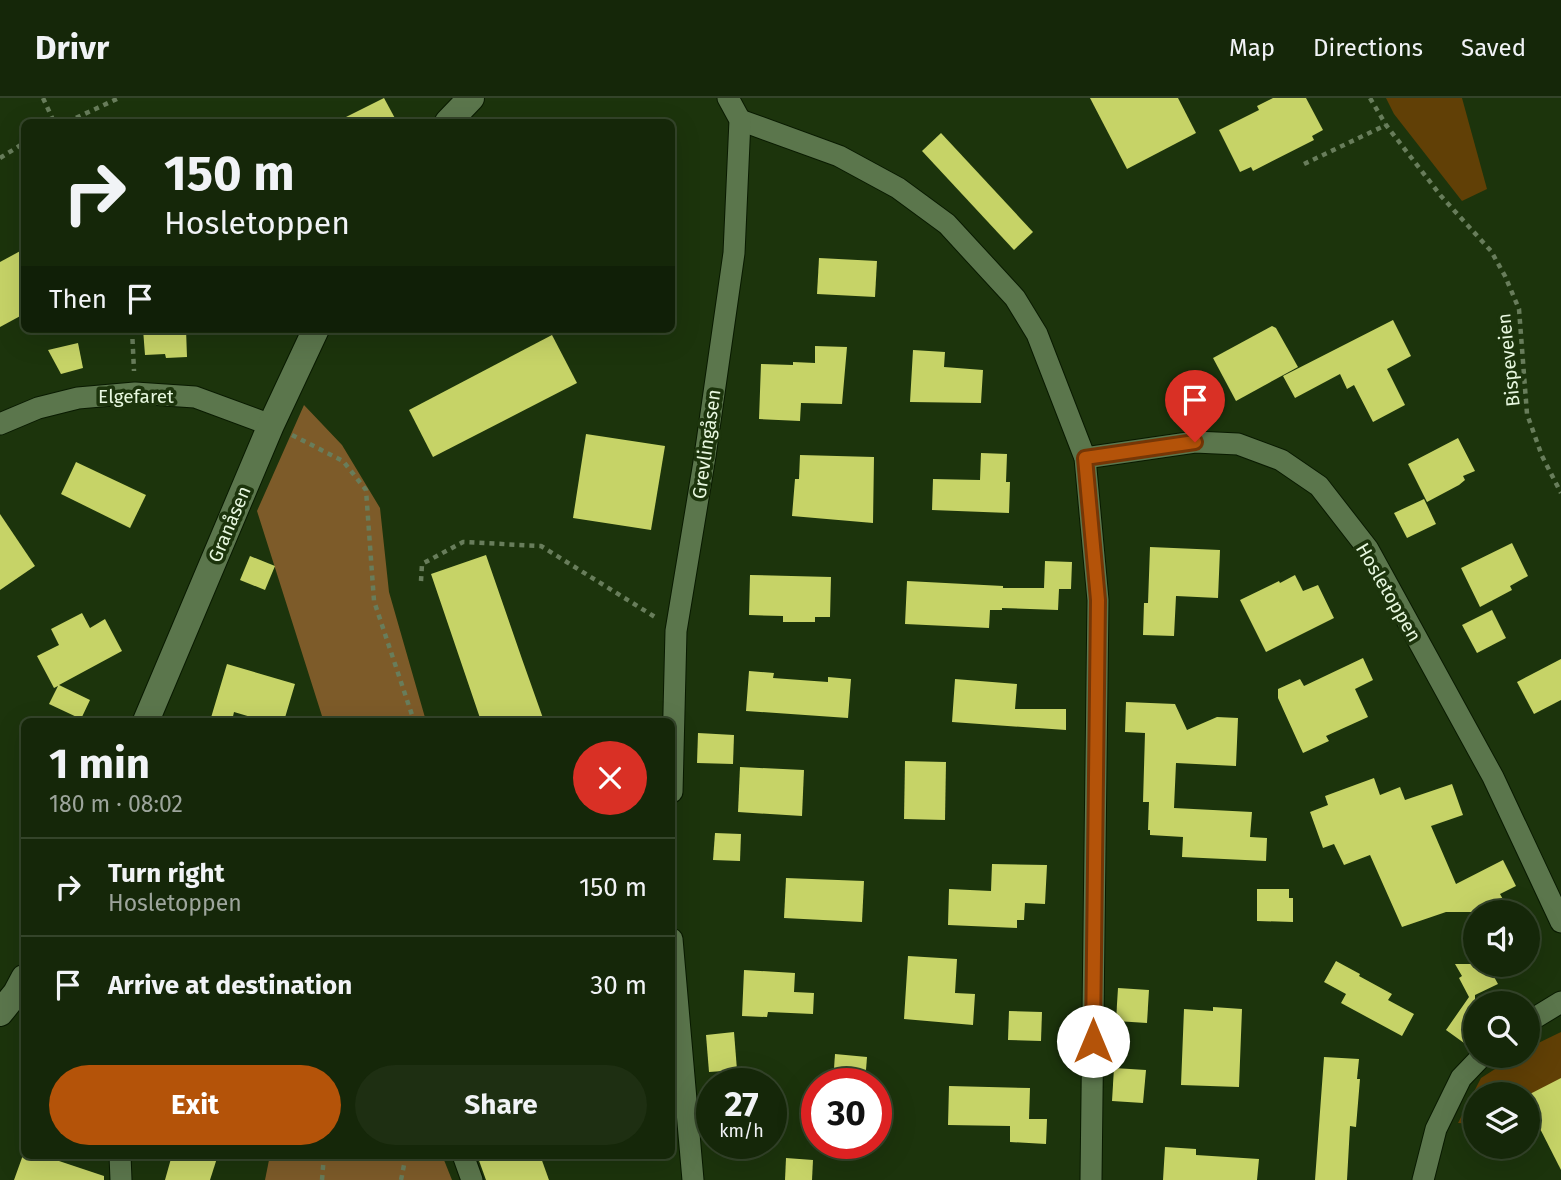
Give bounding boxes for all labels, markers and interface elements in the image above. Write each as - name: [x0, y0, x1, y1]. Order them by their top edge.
- text: Drivr: [35, 28, 109, 68]
- text: Map: [1229, 34, 1275, 62]
- text: Directions: [1313, 34, 1423, 62]
- text: Saved: [1461, 34, 1526, 62]
- text: 150 m: [164, 144, 295, 203]
- icon: right: [49, 147, 140, 238]
- text: Hosletoppen: [164, 204, 350, 242]
- icon: arrive: [121, 280, 159, 318]
- text: Then: [49, 284, 107, 315]
- street label: Bispeveien: [1492, 312, 1525, 408]
- pin: [1165, 370, 1225, 442]
- icon: arrive: [1176, 381, 1214, 419]
- street label: Elgefaret: [98, 385, 174, 408]
- street label: Grevlingåsen: [687, 388, 726, 500]
- street label: Granåsen: [203, 483, 256, 566]
- street label: Hosletoppen: [1351, 539, 1426, 646]
- text: 1 min: [49, 739, 150, 789]
- button: close: [573, 741, 647, 815]
- text: 180 m · 08:02: [49, 790, 183, 818]
- text: Turn right: [108, 858, 225, 889]
- icon: right: [49, 868, 87, 906]
- text: 150 m: [579, 872, 647, 903]
- text: Hosletoppen: [108, 889, 242, 917]
- map controls: [1463, 900, 1540, 1159]
- button: sound: [1463, 900, 1540, 977]
- icon: arrive: [49, 966, 87, 1004]
- text: Arrive at destination: [108, 970, 352, 1001]
- text: 30 m: [590, 970, 647, 1001]
- button: search: [1463, 991, 1540, 1068]
- position arrow: [1056, 1004, 1130, 1078]
- button: Exit: [49, 1065, 341, 1145]
- button: Share: [355, 1065, 647, 1145]
- speed limit sign: 30: [801, 1068, 892, 1159]
- button: layers: [1463, 1082, 1540, 1159]
- text: 27: [724, 1083, 759, 1125]
- text: km/h: [719, 1120, 764, 1142]

